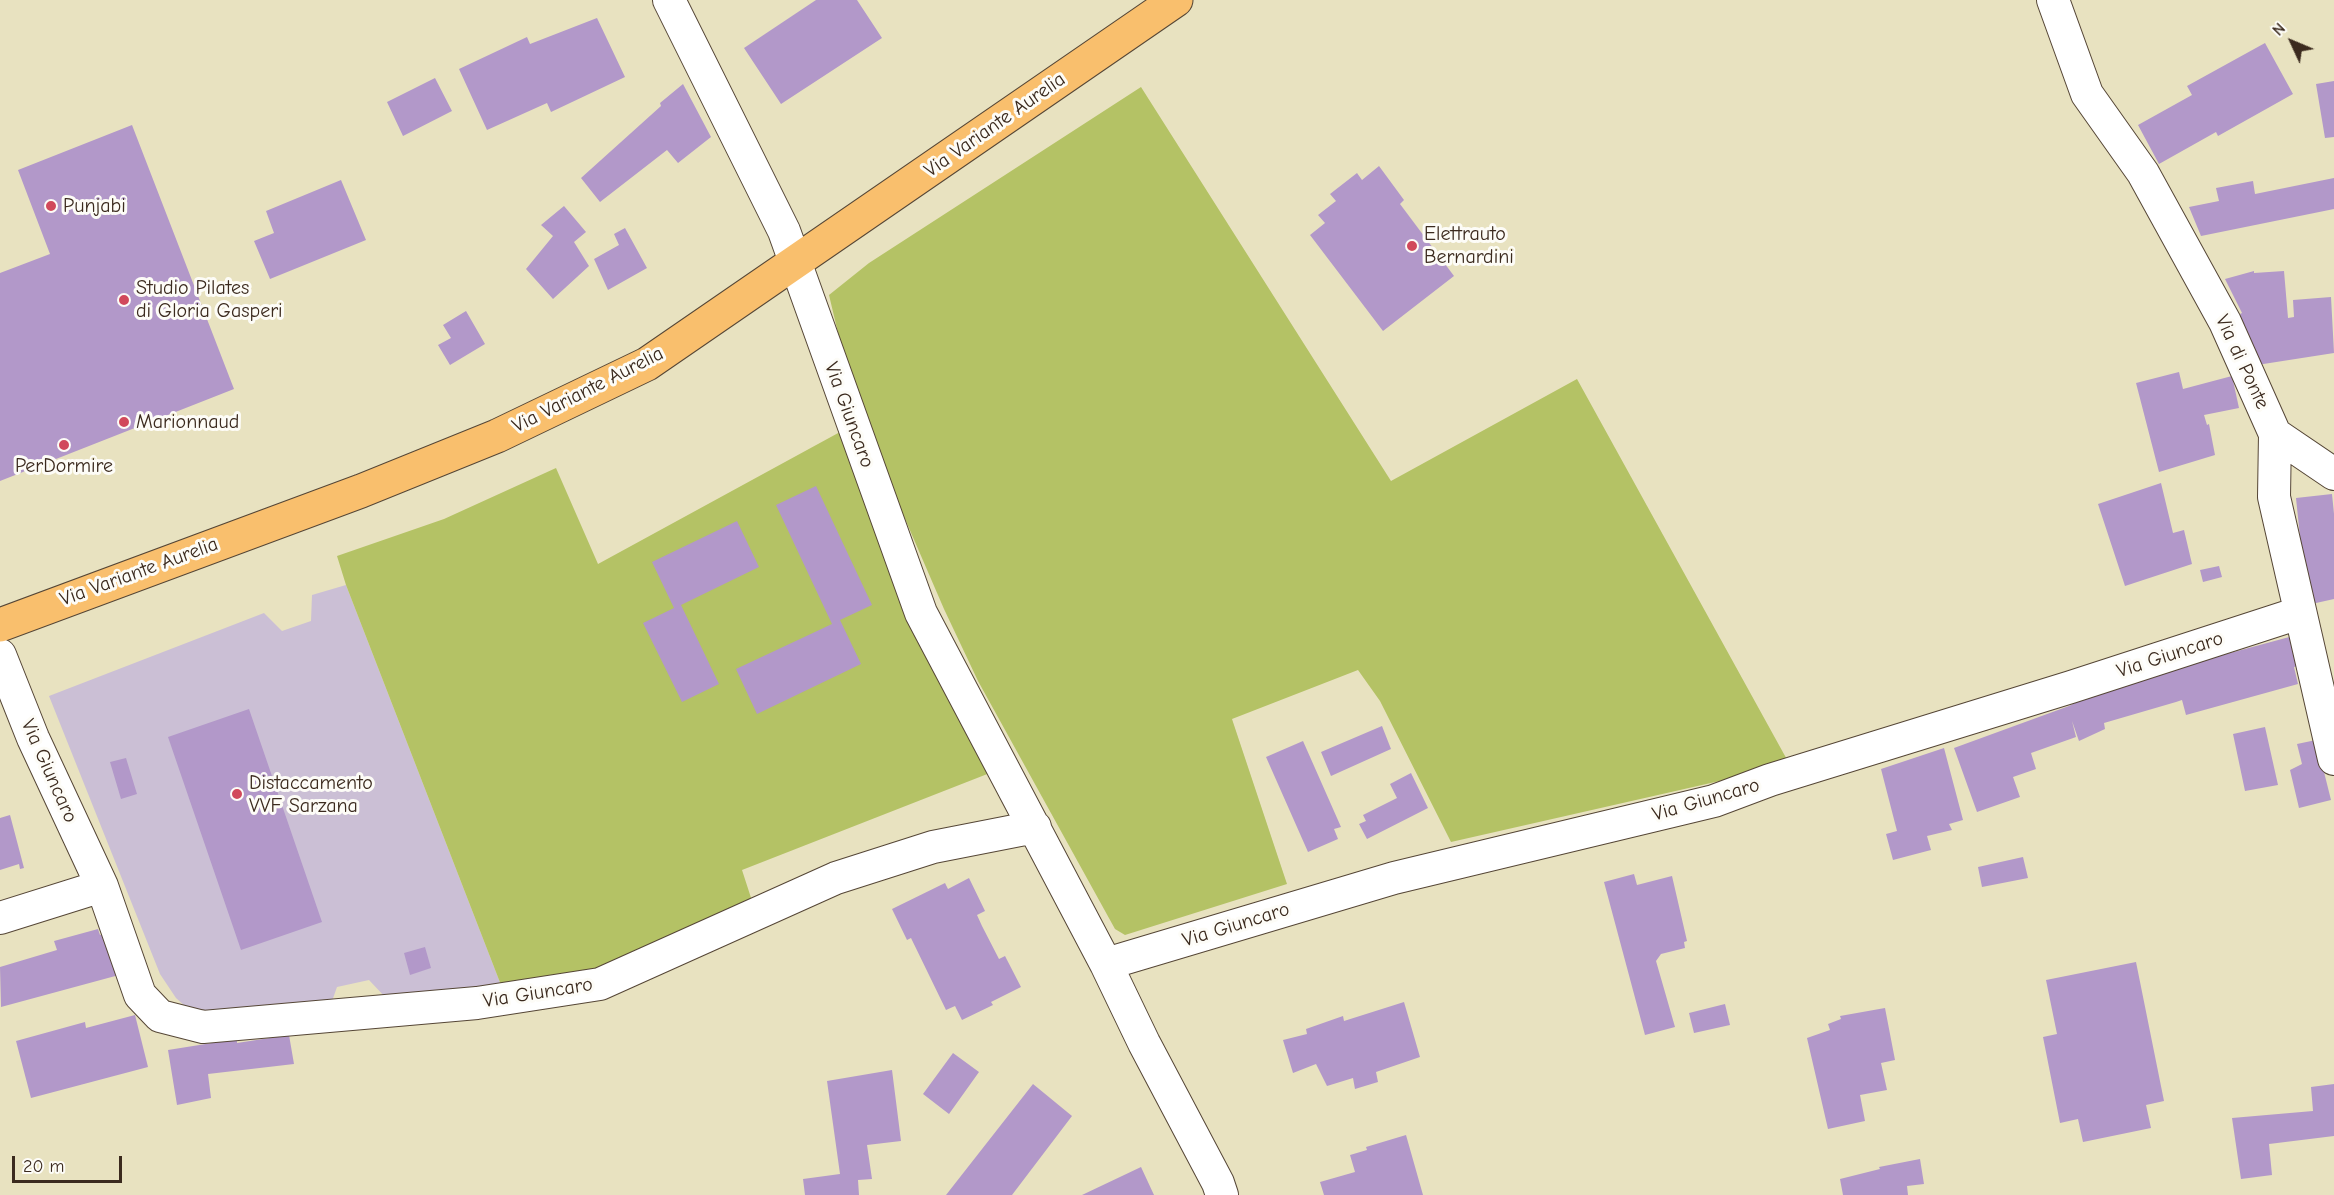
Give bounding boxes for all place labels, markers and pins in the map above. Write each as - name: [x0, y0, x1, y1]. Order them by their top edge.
- place label: Punjabi: [63, 194, 126, 218]
- marker: Punjabi: [44, 199, 58, 213]
- place label: Elettrauto Bernardini: [1424, 222, 1514, 269]
- marker: Elettrauto Bernardini: [1405, 239, 1419, 253]
- place label: Studio Pilates di Gloria Gasperi: [136, 276, 283, 323]
- marker: Studio Pilates di Gloria Gasperi: [117, 293, 131, 307]
- place label: Marionnaud: [136, 410, 239, 434]
- marker: Marionnaud: [117, 415, 131, 429]
- marker: PerDormire: [57, 438, 71, 452]
- place label: PerDormire: [15, 454, 113, 478]
- place label: Distaccamento VVF Sarzana: [249, 771, 373, 818]
- marker: Distaccamento VVF Sarzana: [230, 787, 244, 801]

